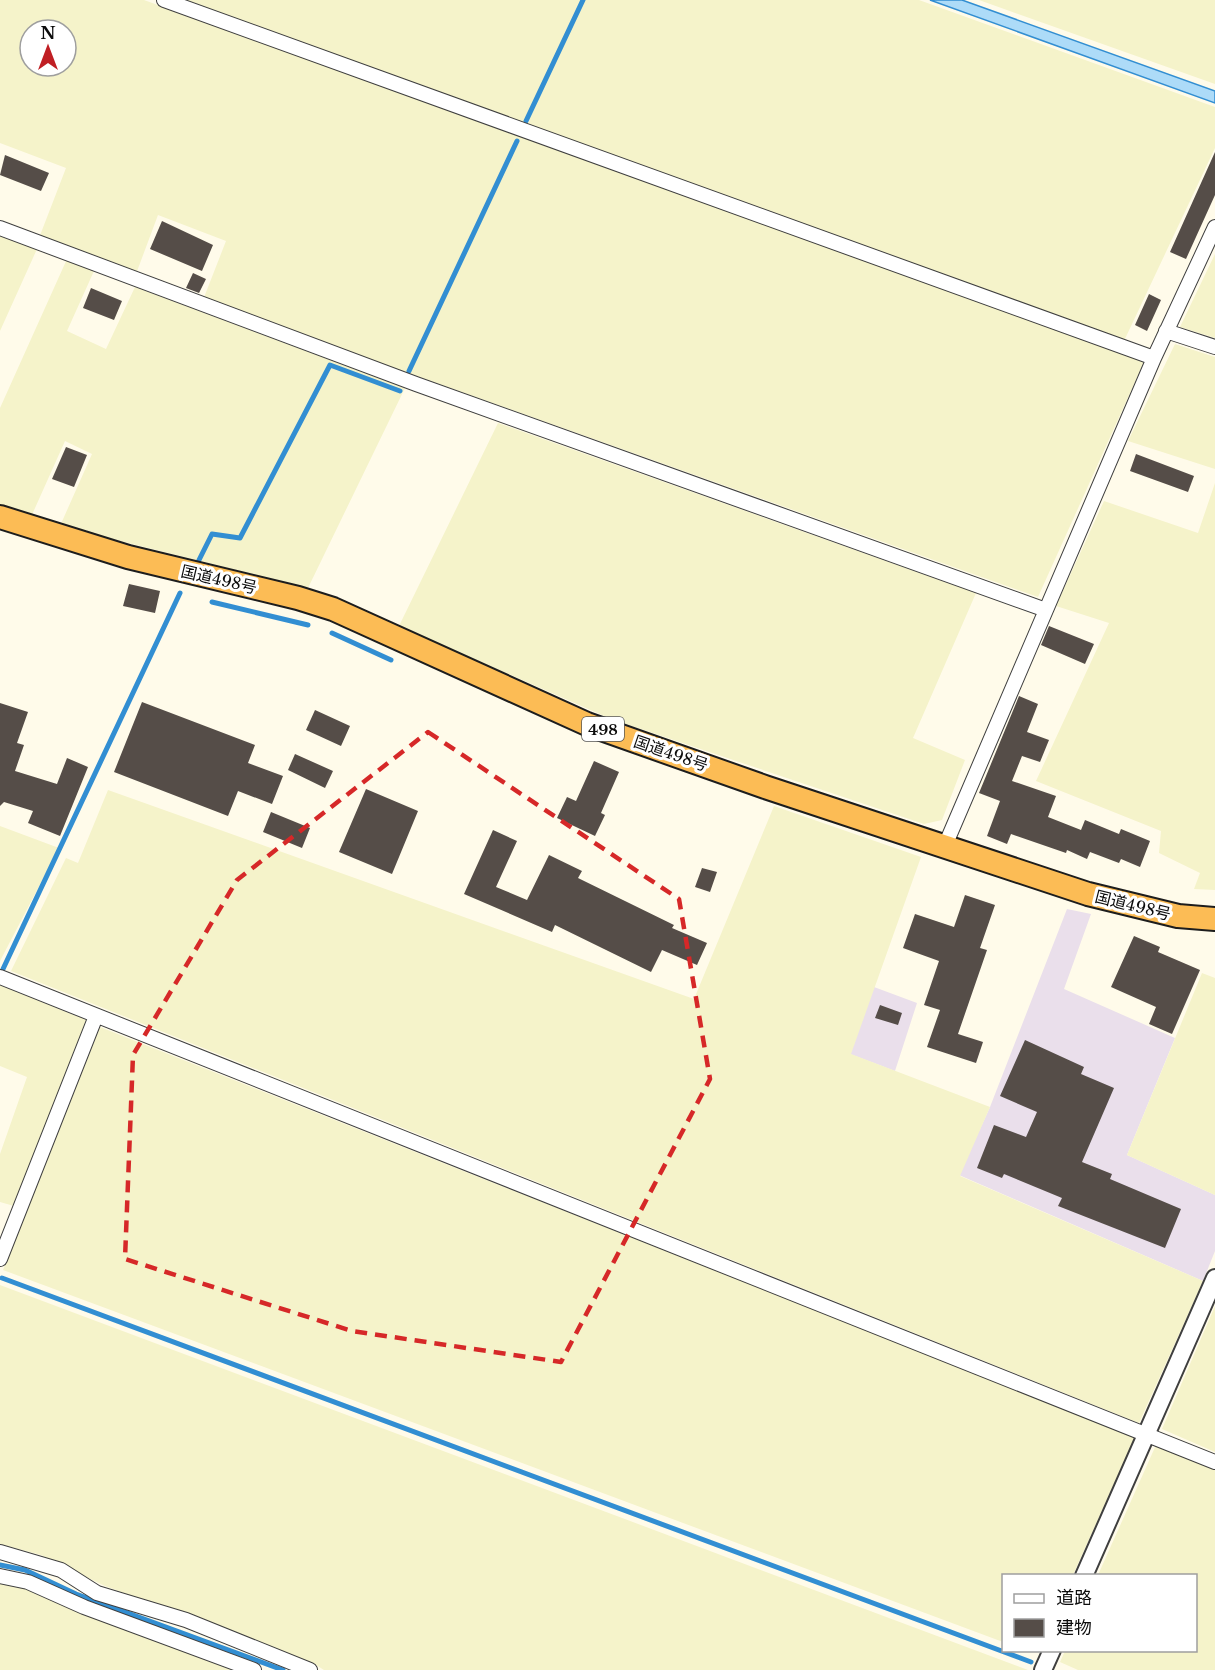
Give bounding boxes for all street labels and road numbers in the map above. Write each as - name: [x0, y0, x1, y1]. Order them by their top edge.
- street label: 国道498号: [179, 561, 259, 597]
- road number: 498: [582, 717, 624, 741]
- street label: 国道498号: [631, 731, 711, 775]
- street label: 国道498号: [1093, 886, 1173, 924]

